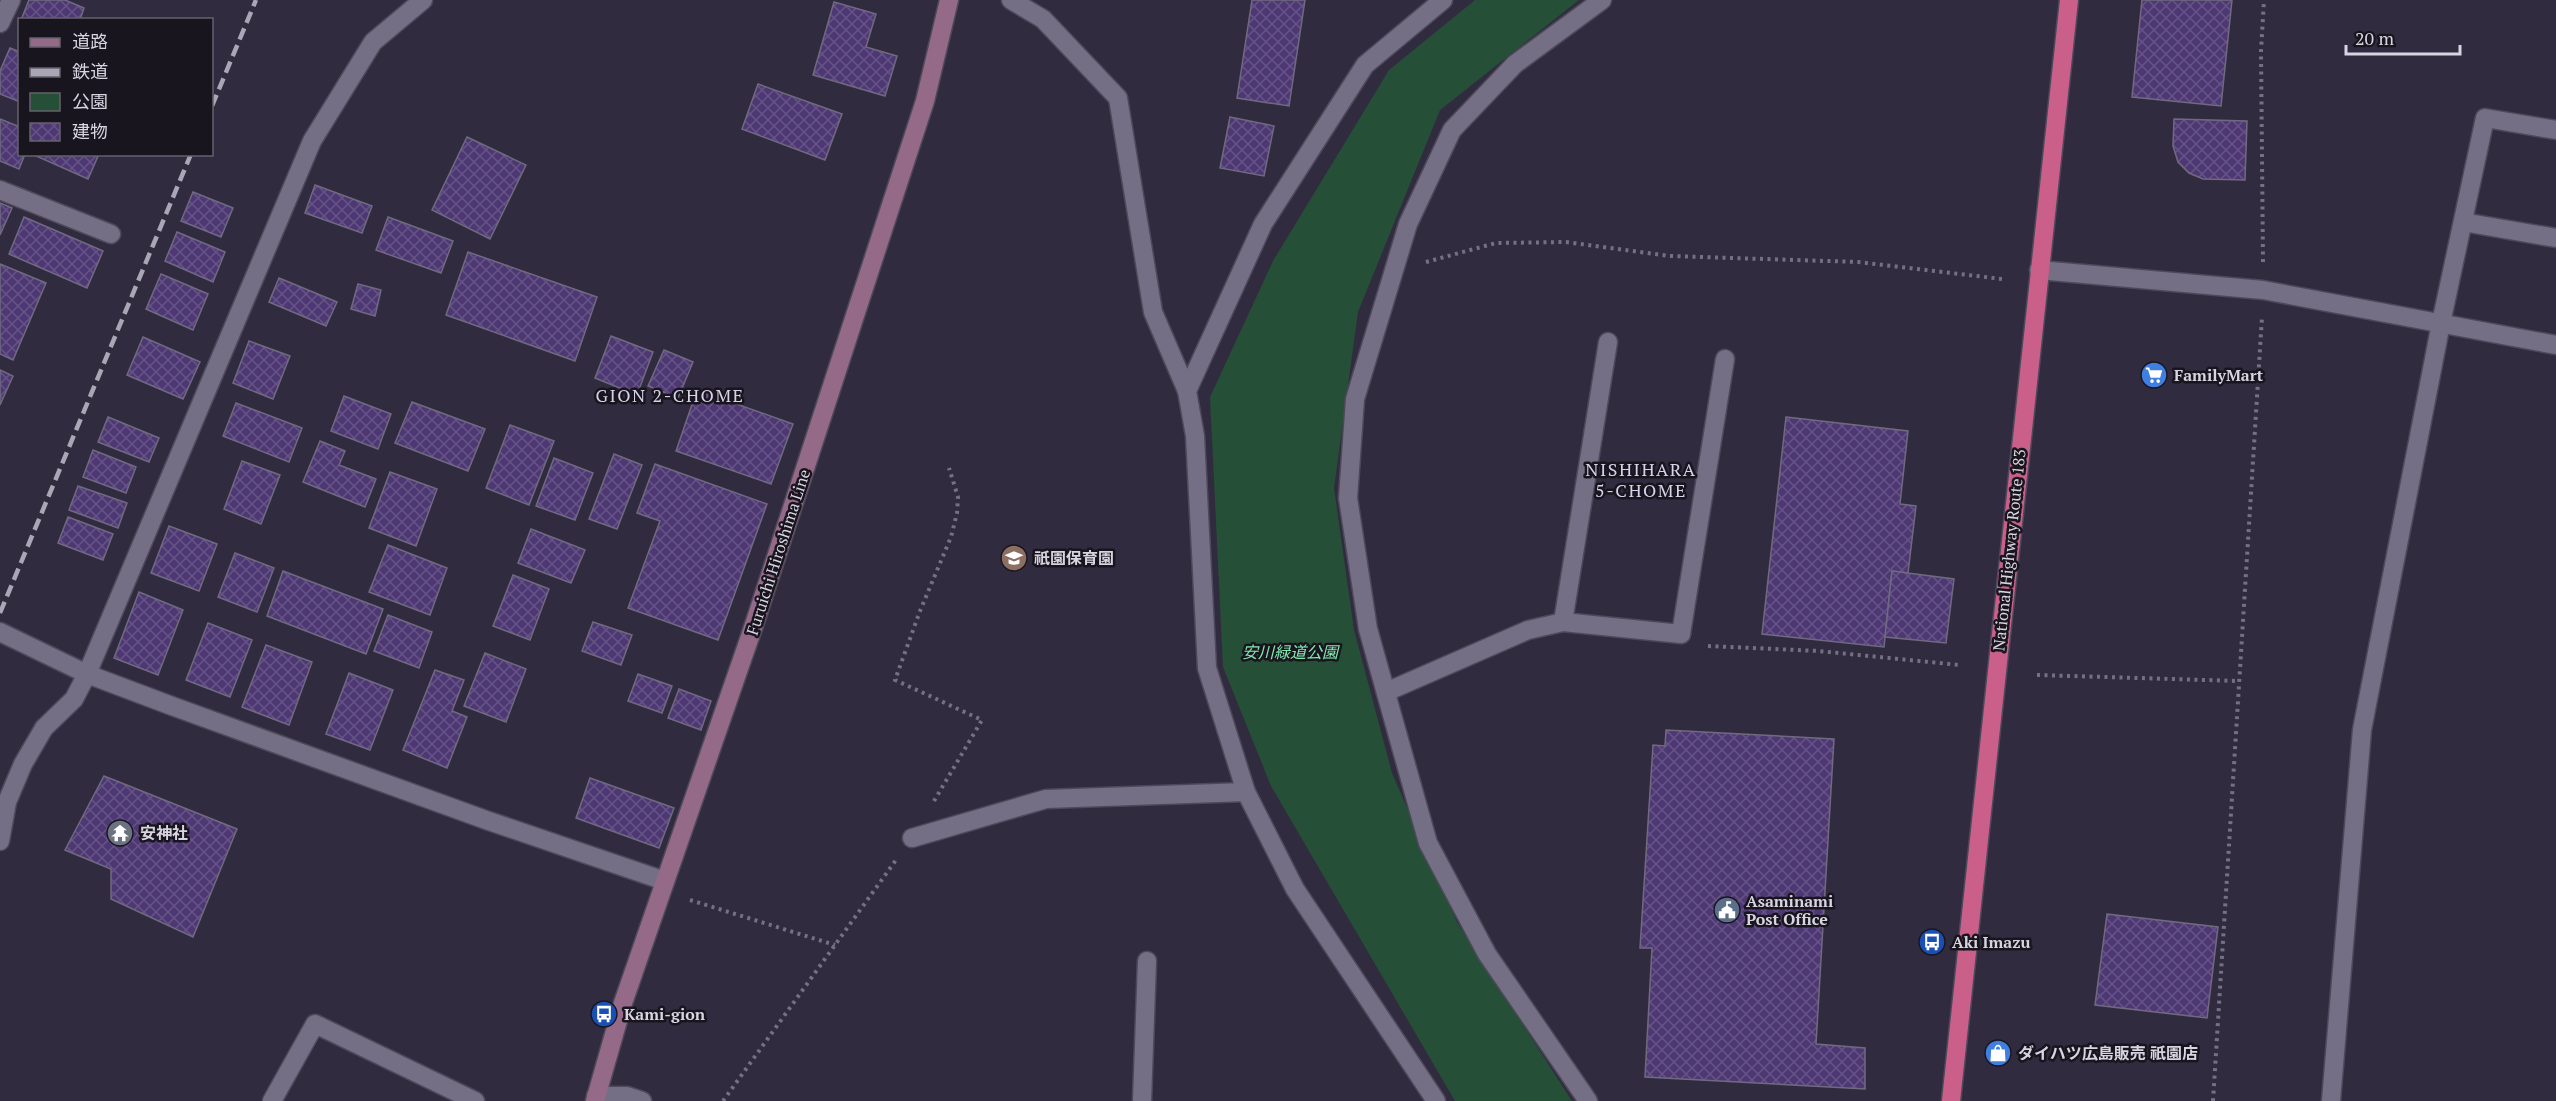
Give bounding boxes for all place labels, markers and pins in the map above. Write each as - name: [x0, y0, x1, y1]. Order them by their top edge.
- supermarket icon: FamilyMart: [2139, 360, 2169, 390]
- place label: FamilyMart: [2174, 364, 2264, 386]
- school or university icon: 祇園保育園: [999, 543, 1029, 573]
- place label: 祇園保育園: [1034, 547, 1114, 569]
- temple icon: 安神社: [105, 818, 135, 848]
- place label: 安神社: [140, 822, 188, 844]
- place label: Asaminami Post Office: [1746, 890, 1833, 930]
- public building icon: Asaminami Post Office: [1712, 895, 1742, 925]
- bus stop icon: Aki Imazu: [1917, 927, 1947, 957]
- place label: Aki Imazu: [1952, 931, 2031, 953]
- bus stop icon: Kami-gion: [589, 999, 619, 1029]
- place label: Kami-gion: [624, 1003, 706, 1025]
- shop icon: ダイハツ広島販売 祇園店: [1983, 1038, 2013, 1068]
- place label: ダイハツ広島販売 祇園店: [2018, 1042, 2198, 1064]

